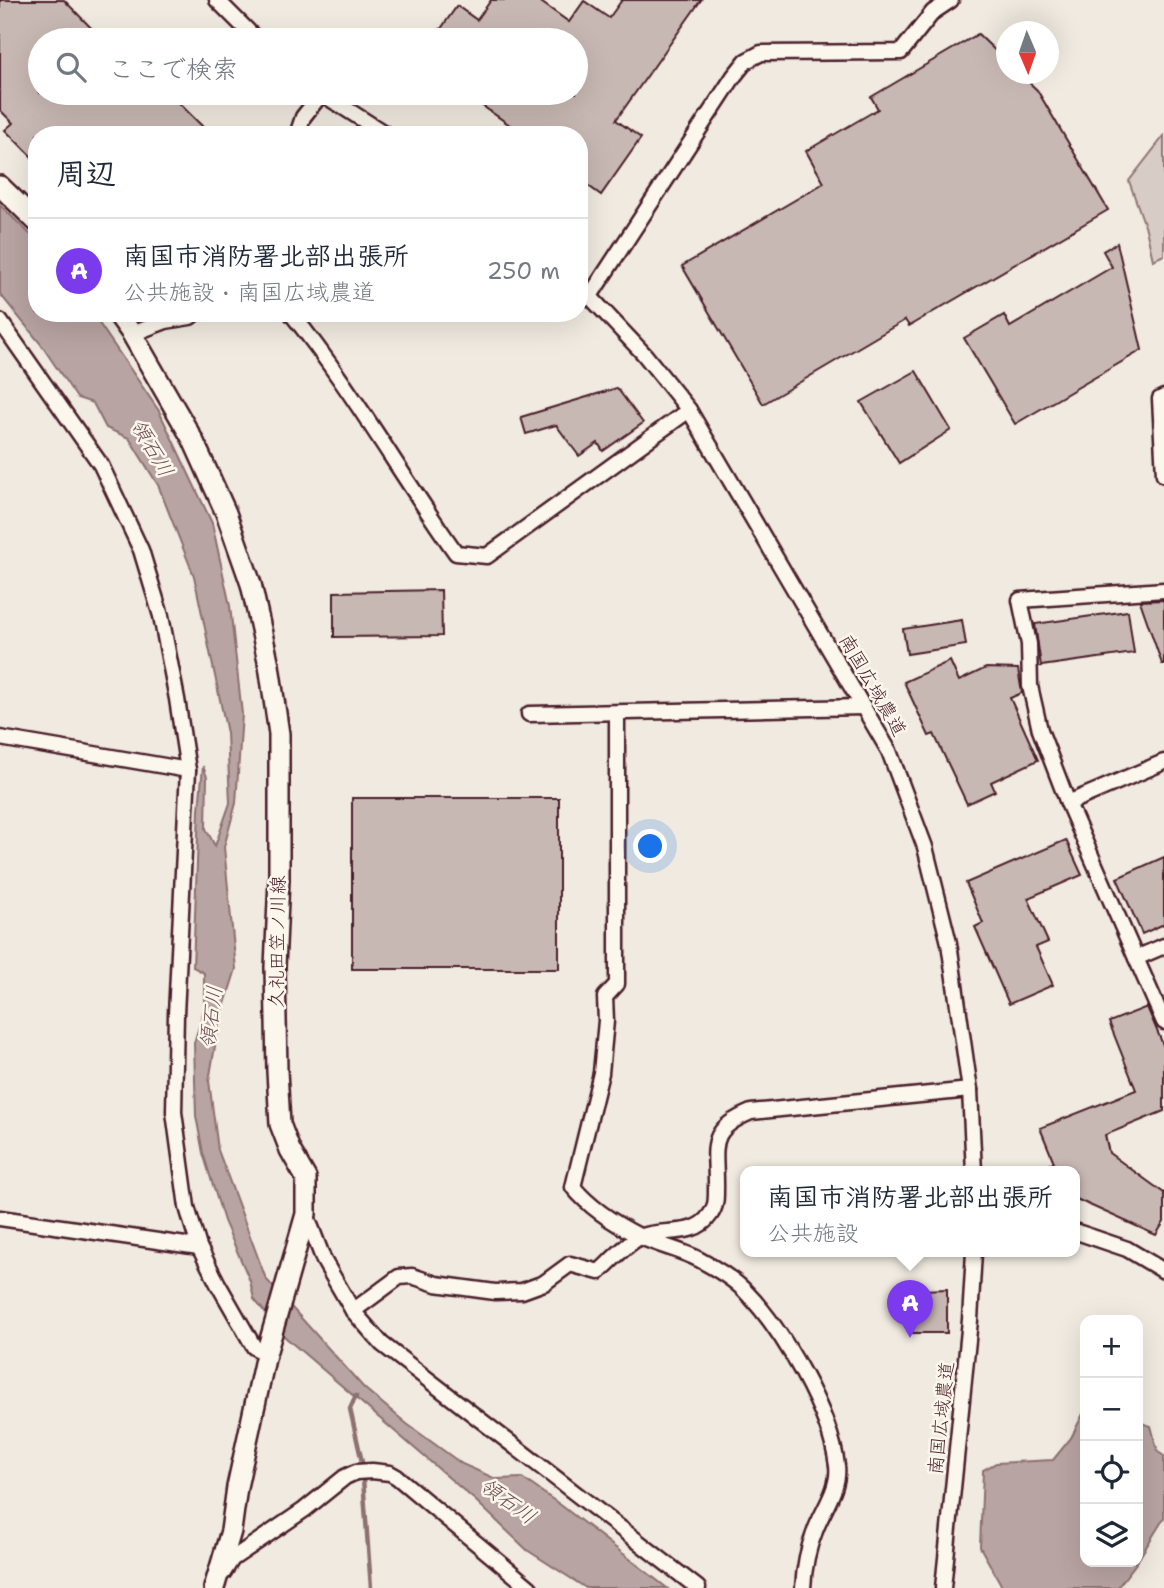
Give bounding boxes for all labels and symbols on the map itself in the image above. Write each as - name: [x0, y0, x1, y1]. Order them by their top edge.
- north arrow: [996, 21, 1059, 84]
- water label: 領石川: [124, 414, 180, 482]
- street label: 南国広域農道: [834, 629, 912, 741]
- your location: [633, 829, 667, 863]
- street label: 久礼田笠ノ川線: [263, 875, 291, 1009]
- water label: 領石川: [193, 984, 229, 1050]
- pin: A: [887, 1280, 933, 1338]
- street label: 南国広域農道: [923, 1360, 959, 1476]
- water label: 領石川: [474, 1471, 542, 1531]

